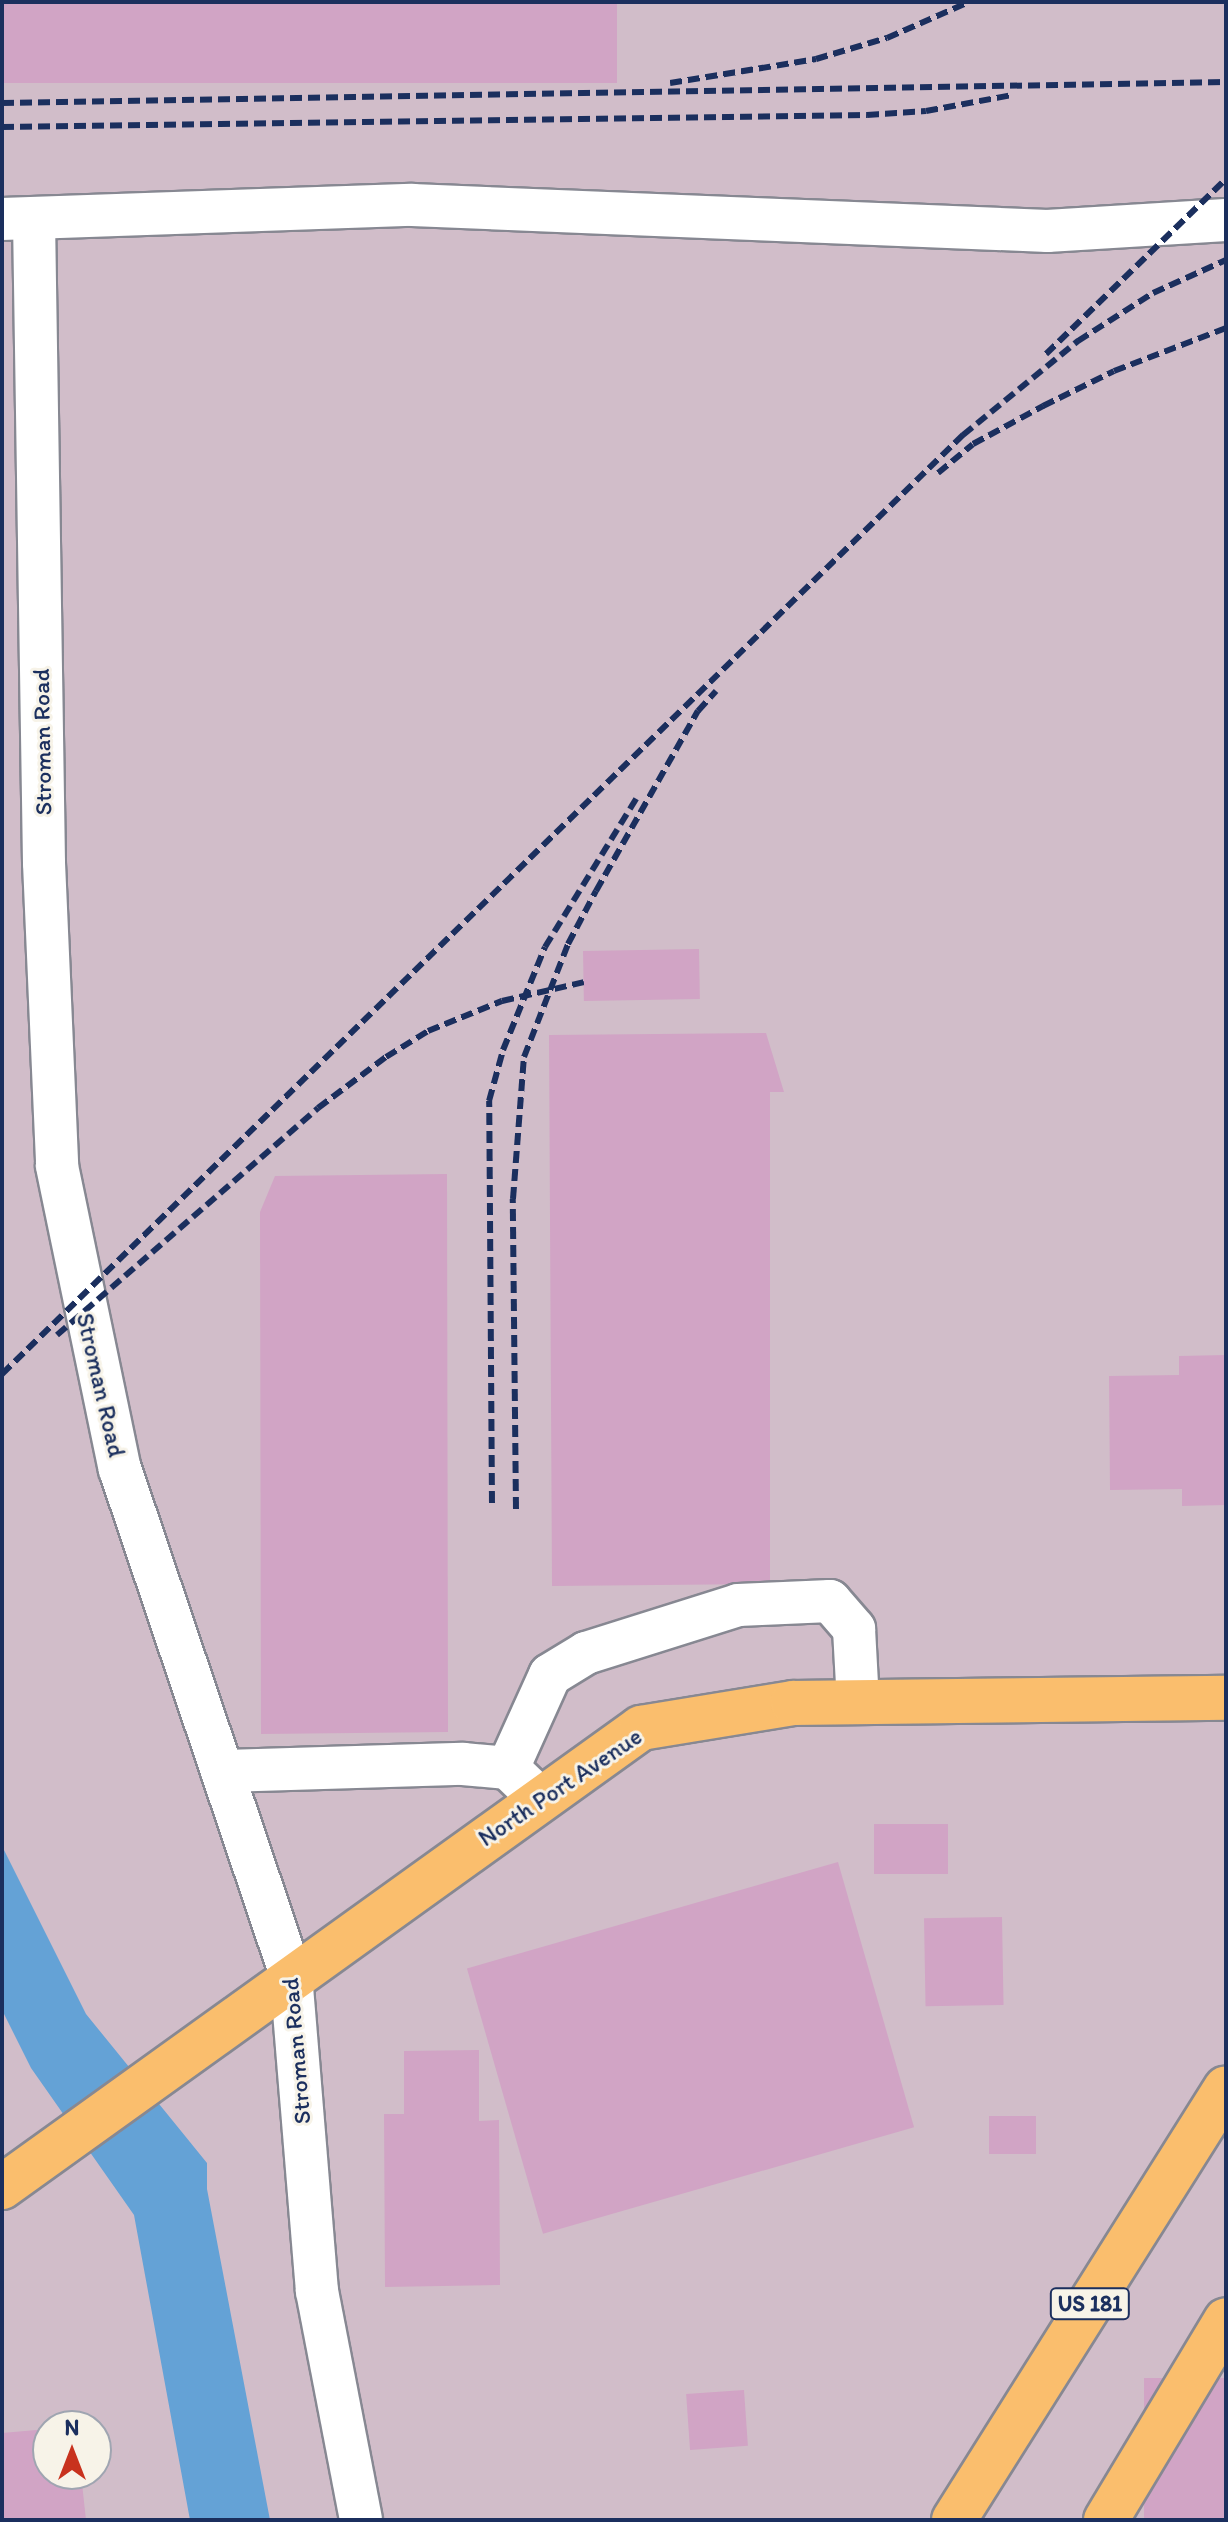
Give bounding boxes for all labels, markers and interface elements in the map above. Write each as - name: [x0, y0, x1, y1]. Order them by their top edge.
- street label: Stroman Road: [26, 668, 58, 816]
- street label: Stroman Road: [70, 1310, 132, 1460]
- street label: North Port Avenue: [473, 1722, 647, 1852]
- street label: Stroman Road: [275, 1977, 317, 2125]
- road number: US 181: [1048, 2286, 1132, 2322]
- north arrow: [32, 2410, 112, 2490]
- text: N: [65, 2414, 79, 2441]

